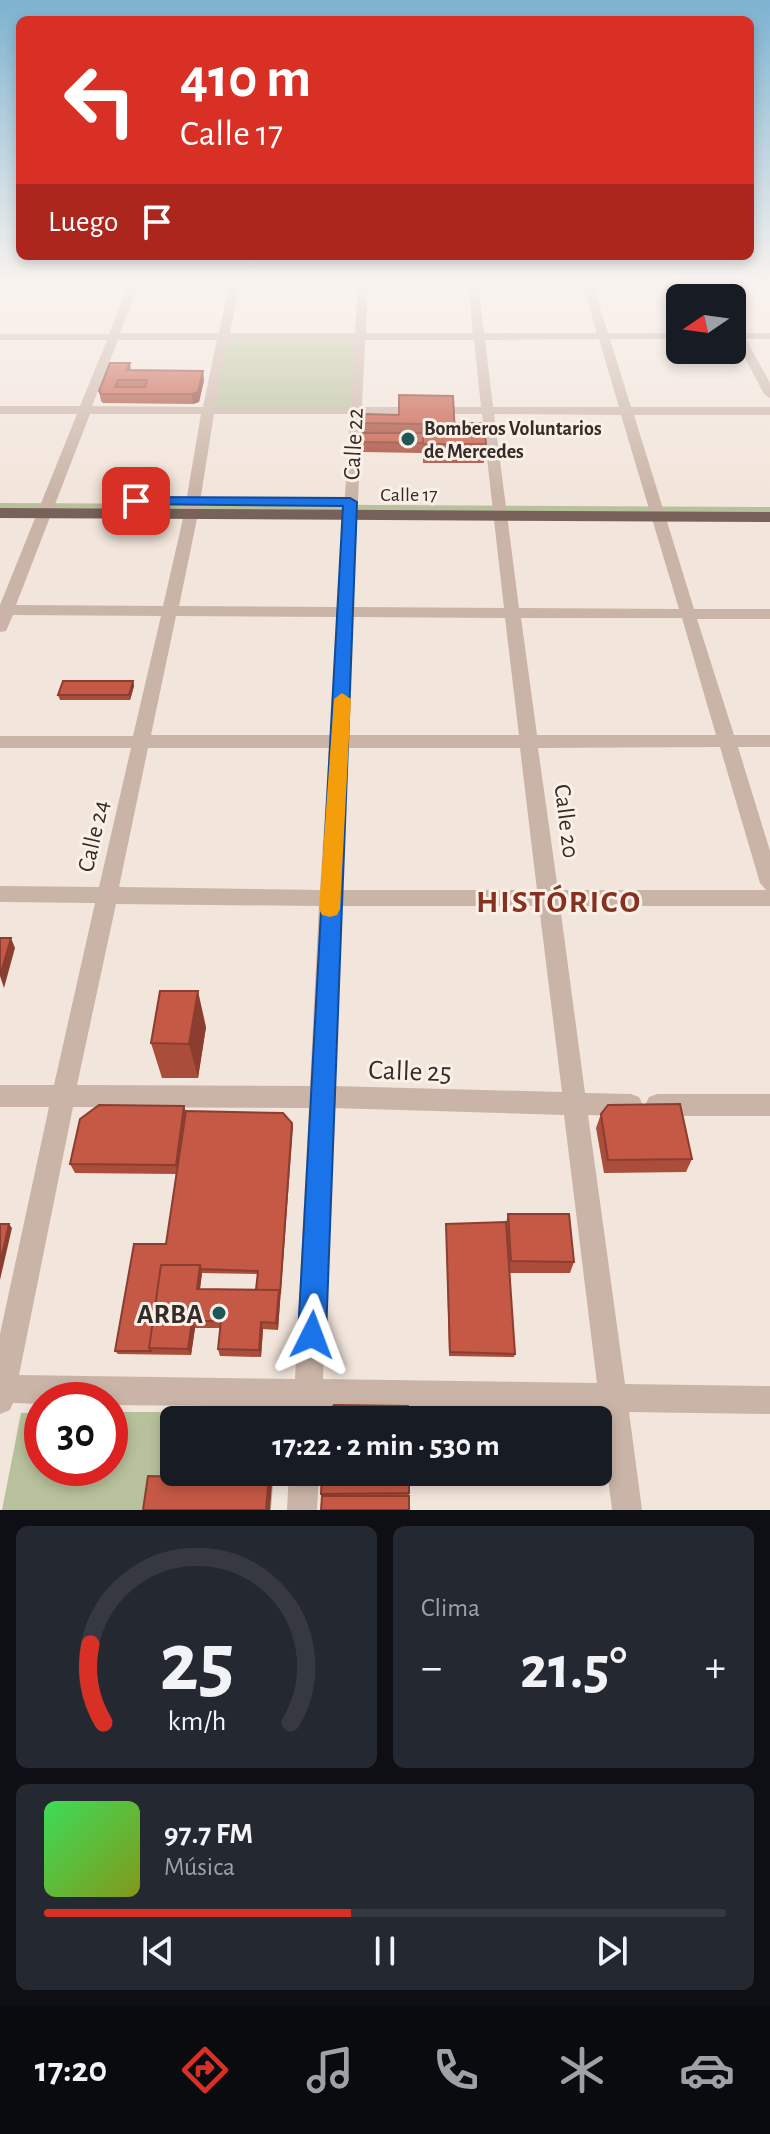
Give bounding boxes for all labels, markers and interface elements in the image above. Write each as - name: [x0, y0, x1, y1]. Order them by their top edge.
- icon: left: [48, 48, 152, 152]
- text: 410 m: [180, 51, 311, 107]
- text: Calle 17: [180, 116, 283, 152]
- icon: arrive: [135, 200, 179, 244]
- text: Luego: [48, 207, 119, 237]
- north arrow: [666, 284, 746, 364]
- map controls: [666, 284, 746, 364]
- street label: Calle 22: [340, 407, 368, 481]
- place label: Bomberos Voluntarios de Mercedes: [424, 419, 602, 462]
- marker: Bomberos Voluntarios de Mercedes: [399, 430, 417, 448]
- pin: [102, 467, 170, 535]
- icon: arrive: [114, 479, 158, 523]
- street label: Calle 17: [380, 485, 438, 505]
- street label: Calle 20: [550, 783, 582, 859]
- street label: Calle 24: [74, 798, 114, 874]
- district label: HISTÓRICO: [476, 884, 642, 918]
- street label: Calle 25: [368, 1057, 452, 1087]
- position arrow: [270, 1293, 354, 1377]
- place label: ARBA: [137, 1301, 203, 1329]
- marker: ARBA: [210, 1304, 228, 1322]
- speed limit sign: 30: [24, 1382, 128, 1486]
- text: 17:22 · 2 min · 530 m: [272, 1431, 500, 1461]
- text: Clima: [421, 1595, 480, 1621]
- text: 25: [159, 1622, 234, 1706]
- text: 21.5°: [520, 1639, 627, 1699]
- text: −: [421, 1646, 442, 1690]
- text: +: [705, 1646, 726, 1690]
- text: km/h: [167, 1707, 226, 1736]
- text: 97.7 FM: [164, 1819, 253, 1849]
- text: Música: [164, 1854, 235, 1880]
- icon: previous: [136, 1929, 180, 1973]
- icon: pause: [363, 1929, 407, 1973]
- icon: next: [590, 1929, 634, 1973]
- icon: directions: [177, 2042, 233, 2098]
- icon: music: [302, 2042, 358, 2098]
- icon: phone: [428, 2042, 484, 2098]
- icon: climate: [554, 2042, 610, 2098]
- icon: car: [679, 2042, 735, 2098]
- text: 17:20: [35, 2052, 107, 2088]

